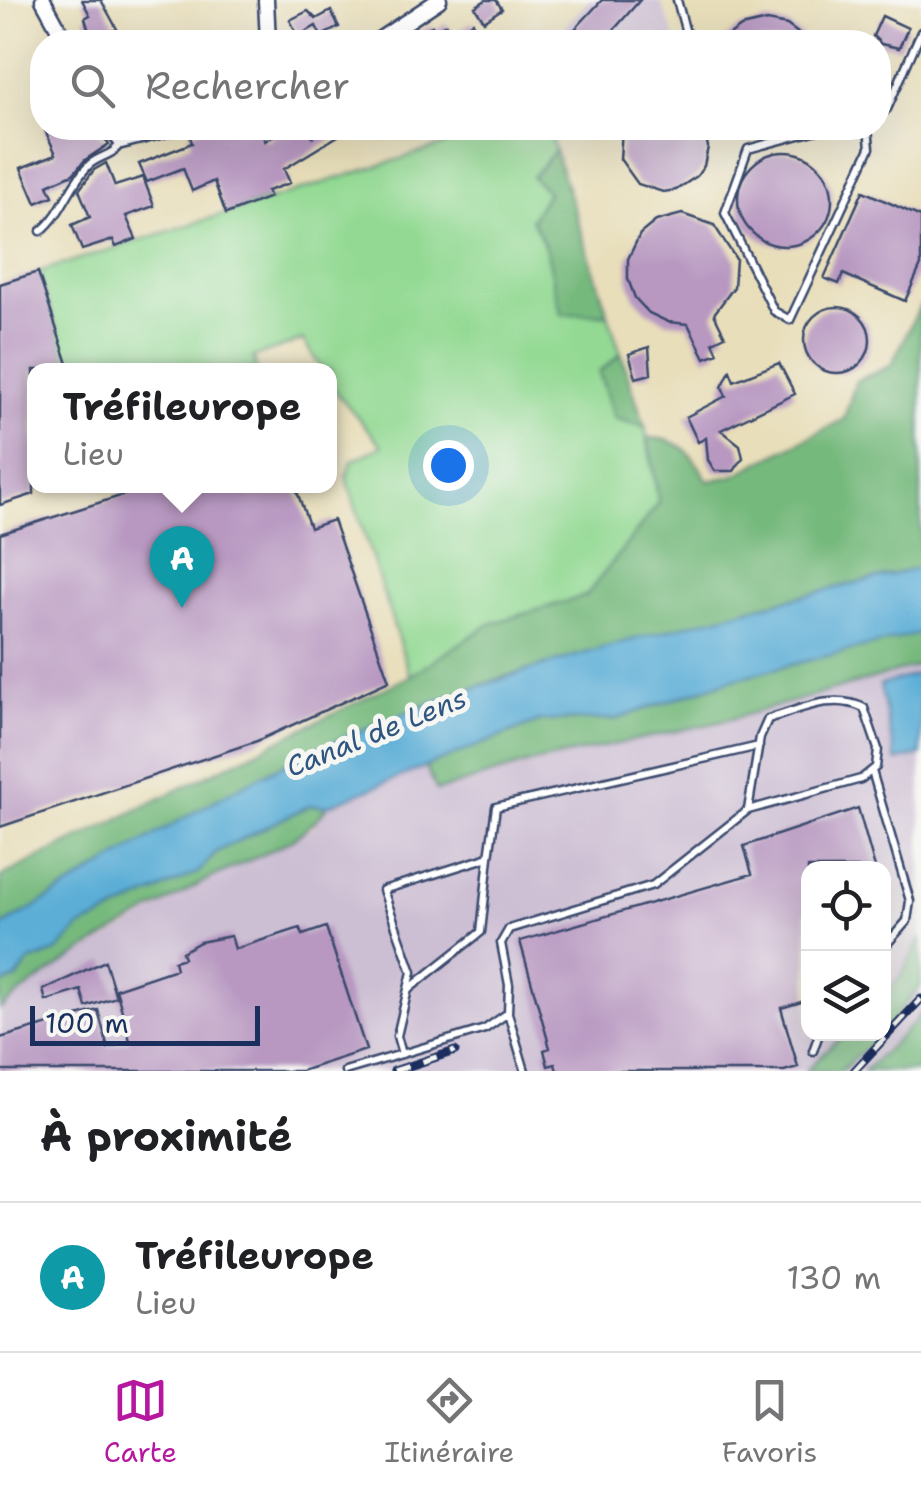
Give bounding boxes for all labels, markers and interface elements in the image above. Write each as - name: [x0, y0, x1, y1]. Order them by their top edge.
- search box: [30, 30, 891, 140]
- icon: search: [65, 58, 120, 113]
- text: Rechercher: [145, 60, 350, 111]
- popup: [27, 363, 337, 493]
- text: Tréfileurope: [63, 381, 302, 432]
- text: Lieu: [63, 432, 124, 475]
- your location: [423, 440, 474, 491]
- pin: A: [150, 526, 214, 608]
- water label: Canal de Lens: [280, 679, 472, 785]
- map controls: [801, 861, 891, 1041]
- button: locate: [801, 861, 891, 951]
- button: layers: [801, 951, 891, 1041]
- scale bar: [30, 1001, 260, 1046]
- text: 100 m: [45, 1004, 129, 1042]
- text: À proximité: [40, 1108, 293, 1164]
- text: Tréfileurope: [135, 1230, 374, 1281]
- text: A: [60, 1256, 85, 1299]
- text: 130 m: [786, 1256, 881, 1299]
- text: Lieu: [135, 1281, 196, 1324]
- tab: Carte: [104, 1373, 177, 1471]
- tab: Itinéraire: [384, 1373, 514, 1471]
- tab: Favoris: [722, 1373, 817, 1471]

